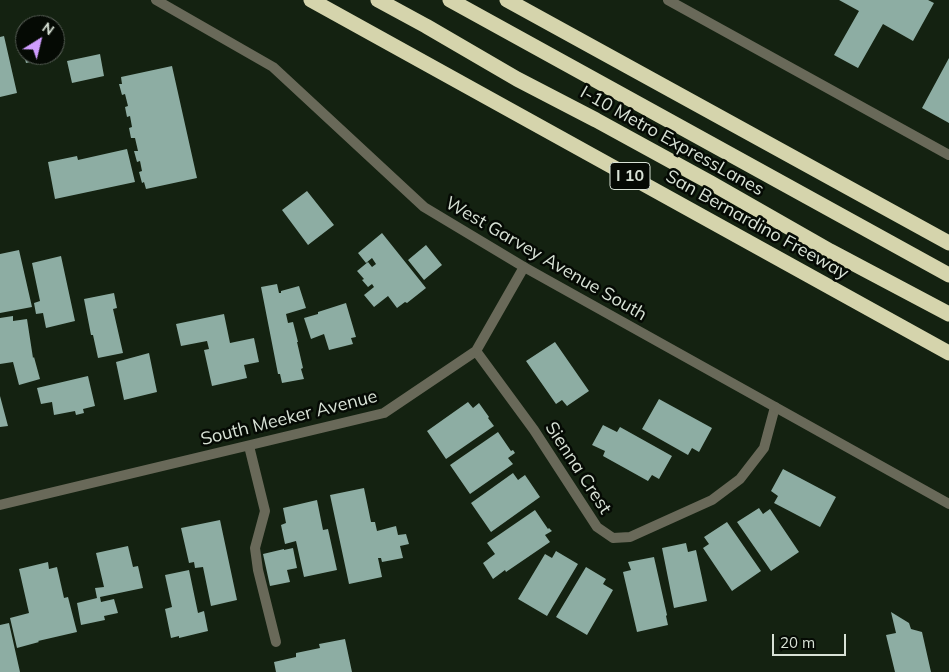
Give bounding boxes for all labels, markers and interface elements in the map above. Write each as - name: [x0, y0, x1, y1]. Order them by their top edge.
- north arrow: [15, 15, 65, 65]
- text: N: [39, 18, 58, 39]
- street label: I-10 Metro ExpressLanes: [576, 81, 768, 201]
- road number: I 10: [610, 162, 650, 190]
- street label: San Bernardino Freeway: [662, 166, 852, 284]
- street label: West Garvey Avenue South: [441, 192, 651, 326]
- street label: South Meeker Avenue: [198, 386, 380, 450]
- street label: Sienna Crest: [540, 418, 616, 518]
- scale bar: [774, 624, 848, 656]
- text: 20 m: [780, 633, 815, 652]

